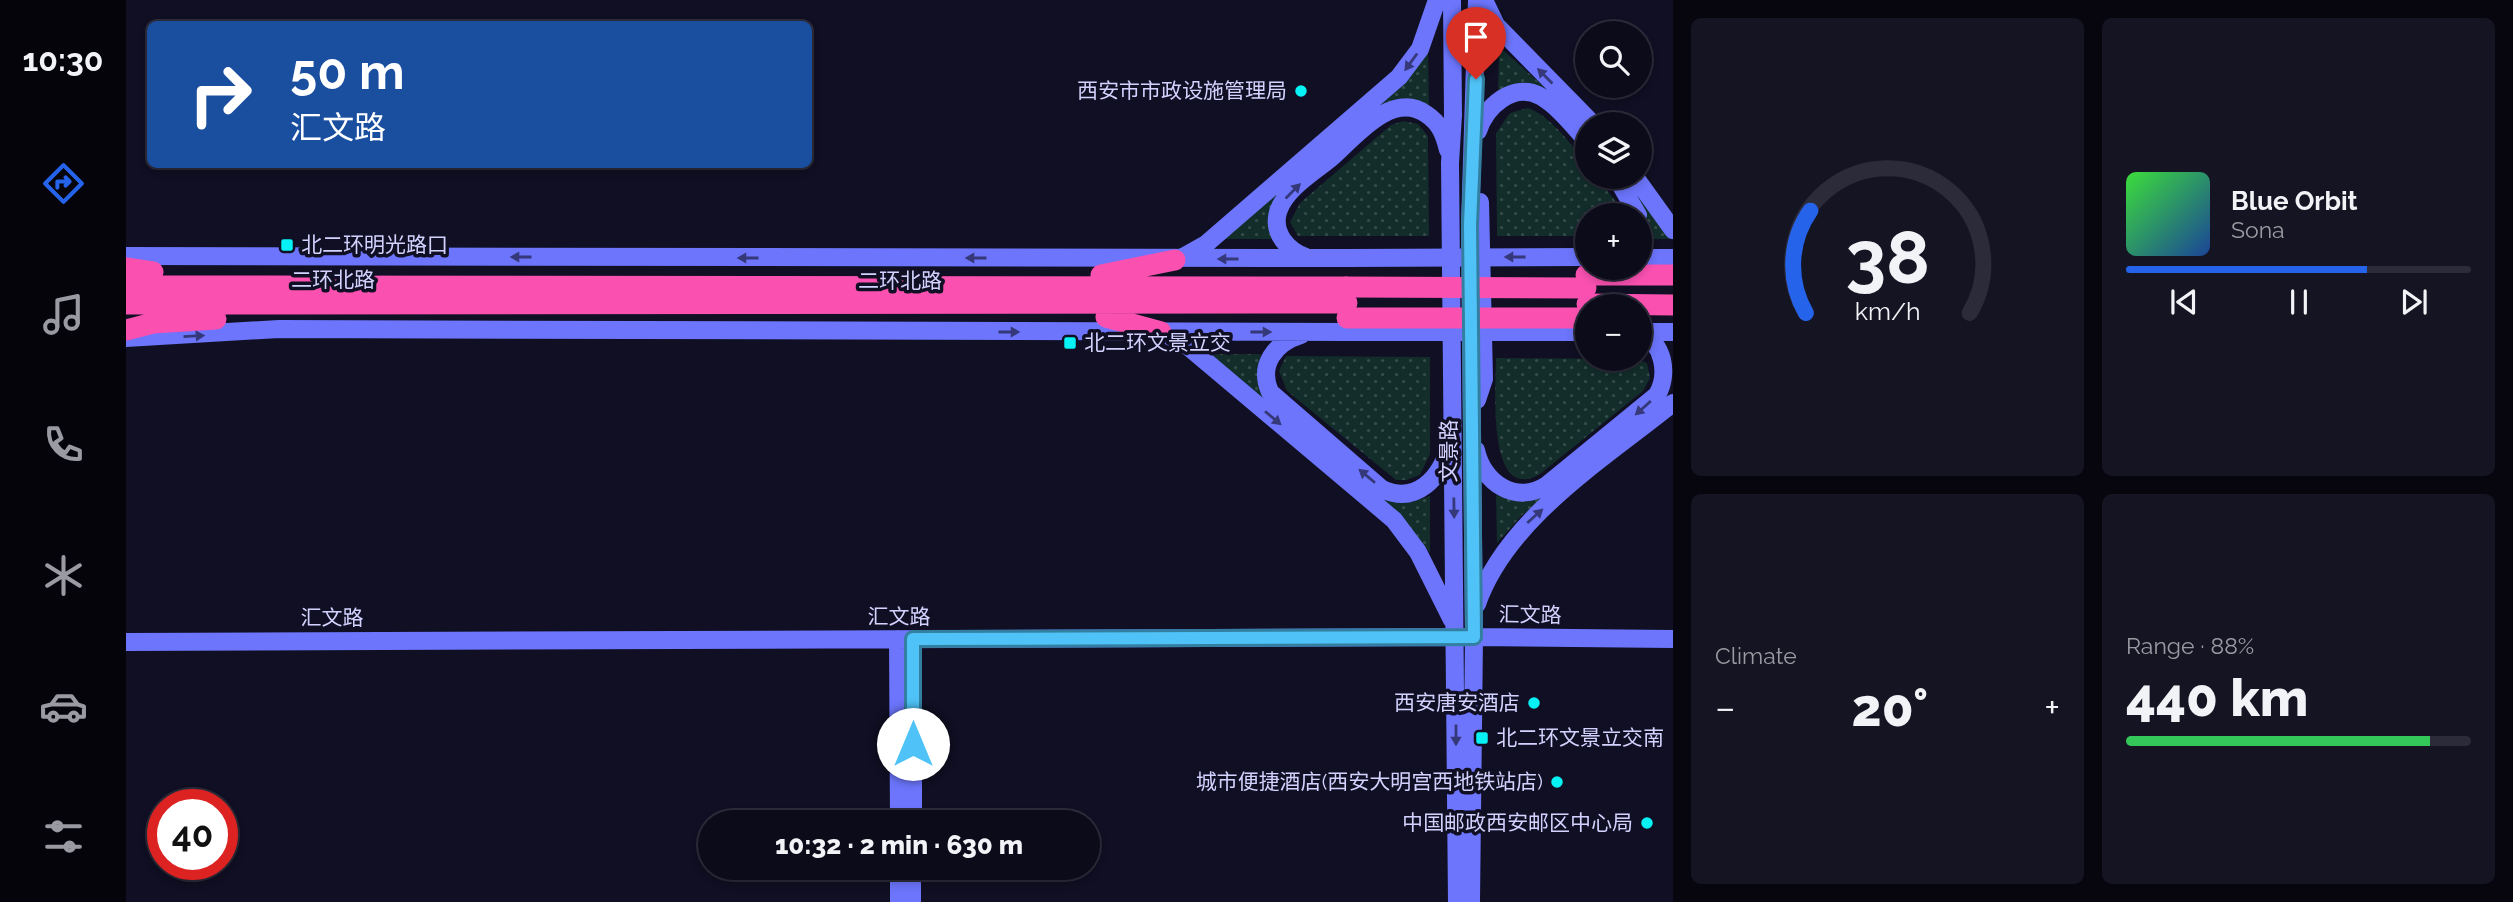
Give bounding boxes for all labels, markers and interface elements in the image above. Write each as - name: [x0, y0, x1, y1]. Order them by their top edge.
- pin: [1446, 7, 1506, 79]
- icon: arrive: [1457, 18, 1495, 56]
- map controls: [1575, 21, 1652, 371]
- button: search: [1575, 21, 1652, 98]
- text: 10:30: [23, 41, 103, 78]
- text: 50 m: [290, 43, 405, 100]
- icon: right: [175, 49, 266, 140]
- one-way arrow: [1404, 53, 1418, 71]
- one-way arrow: [1537, 68, 1554, 84]
- place label: 西安市市政设施管理局: [1077, 78, 1287, 103]
- marker: 西安市市政设施管理局: [1293, 83, 1309, 99]
- text: 汇文路: [290, 109, 386, 146]
- button: layers: [1575, 112, 1652, 189]
- icon: directions: [39, 159, 88, 208]
- one-way arrow: [1285, 183, 1301, 200]
- text: Blue Orbit: [2231, 186, 2358, 216]
- button: +: [1575, 203, 1652, 280]
- text: 38: [1845, 215, 1930, 300]
- text: Sona: [2231, 216, 2285, 243]
- place label: 北二环明光路口: [301, 232, 448, 257]
- marker: 北二环明光路口: [279, 237, 295, 253]
- one-way arrow: [509, 251, 531, 263]
- one-way arrow: [1503, 251, 1525, 263]
- one-way arrow: [737, 252, 759, 264]
- one-way arrow: [964, 252, 986, 264]
- one-way arrow: [1216, 253, 1238, 265]
- street label: 二环北路: [291, 267, 375, 292]
- street label: 二环北路: [858, 268, 942, 293]
- icon: previous: [2165, 283, 2203, 321]
- icon: pause: [2280, 283, 2318, 321]
- icon: next: [2395, 283, 2433, 321]
- icon: music: [39, 290, 88, 339]
- button: −: [1575, 294, 1652, 371]
- text: km/h: [1855, 296, 1920, 326]
- one-way arrow: [999, 326, 1021, 338]
- one-way arrow: [1251, 326, 1273, 338]
- place label: 北二环文景立交: [1084, 330, 1231, 355]
- one-way arrow: [183, 331, 205, 342]
- marker: 北二环文景立交: [1062, 335, 1078, 351]
- one-way arrow: [1634, 400, 1652, 416]
- one-way arrow: [1264, 410, 1282, 426]
- icon: phone: [39, 420, 88, 469]
- street label: 文景路: [1436, 420, 1461, 483]
- one-way arrow: [1358, 469, 1376, 484]
- one-way arrow: [1449, 497, 1460, 519]
- one-way arrow: [1526, 508, 1544, 524]
- icon: climate: [39, 551, 88, 600]
- street label: 汇文路: [1498, 601, 1562, 628]
- street label: 汇文路: [868, 604, 931, 629]
- street label: 汇文路: [301, 605, 364, 630]
- text: Range · 88%: [2126, 632, 2254, 659]
- text: Climate: [1715, 642, 1797, 669]
- text: 440 km: [2126, 667, 2308, 728]
- text: 20°: [1852, 677, 1928, 738]
- icon: car: [39, 682, 88, 731]
- text: −: [1715, 685, 1735, 730]
- text: +: [2044, 685, 2060, 730]
- place label: 西安唐安酒店: [1394, 690, 1520, 715]
- marker: 西安唐安酒店: [1526, 695, 1542, 711]
- position arrow: [876, 707, 950, 781]
- one-way arrow: [1450, 725, 1462, 747]
- place label: 北二环文景立交南: [1496, 725, 1664, 750]
- marker: 北二环文景立交南: [1474, 730, 1490, 746]
- place label: 城市便捷酒店(西安大明宫西地铁站店): [1196, 769, 1543, 794]
- marker: 城市便捷酒店(西安大明宫西地铁站店): [1549, 774, 1565, 790]
- speed limit sign: 40: [147, 789, 238, 880]
- place label: 中国邮政西安邮区中心局: [1402, 810, 1633, 835]
- icon: filters: [39, 812, 88, 861]
- marker: 中国邮政西安邮区中心局: [1639, 815, 1655, 831]
- text: 10:32 · 2 min · 630 m: [775, 830, 1023, 860]

